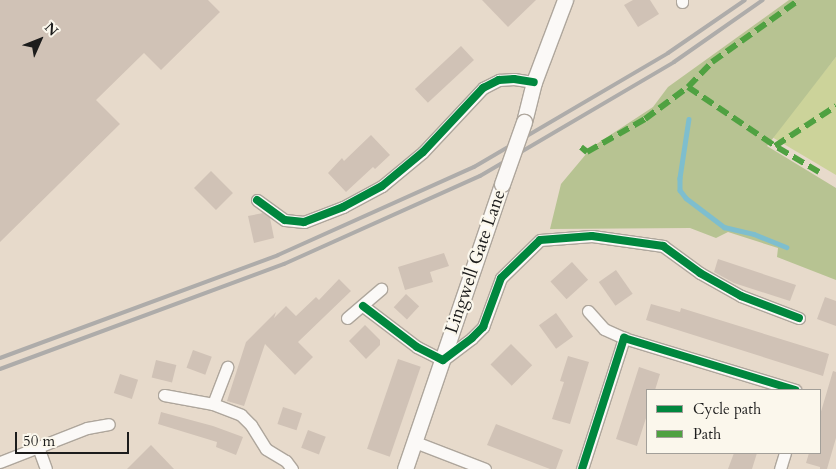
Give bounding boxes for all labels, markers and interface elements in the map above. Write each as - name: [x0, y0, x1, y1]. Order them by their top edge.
- north arrow: [15, 15, 65, 65]
- text: N: [40, 18, 62, 40]
- street label: Lingwell Gate Lane: [441, 187, 511, 337]
- legend: [646, 389, 821, 454]
- text: Cycle path: [693, 399, 761, 419]
- scale bar: [18, 422, 131, 454]
- text: Path: [693, 424, 721, 444]
- text: 50 m: [23, 431, 55, 451]

